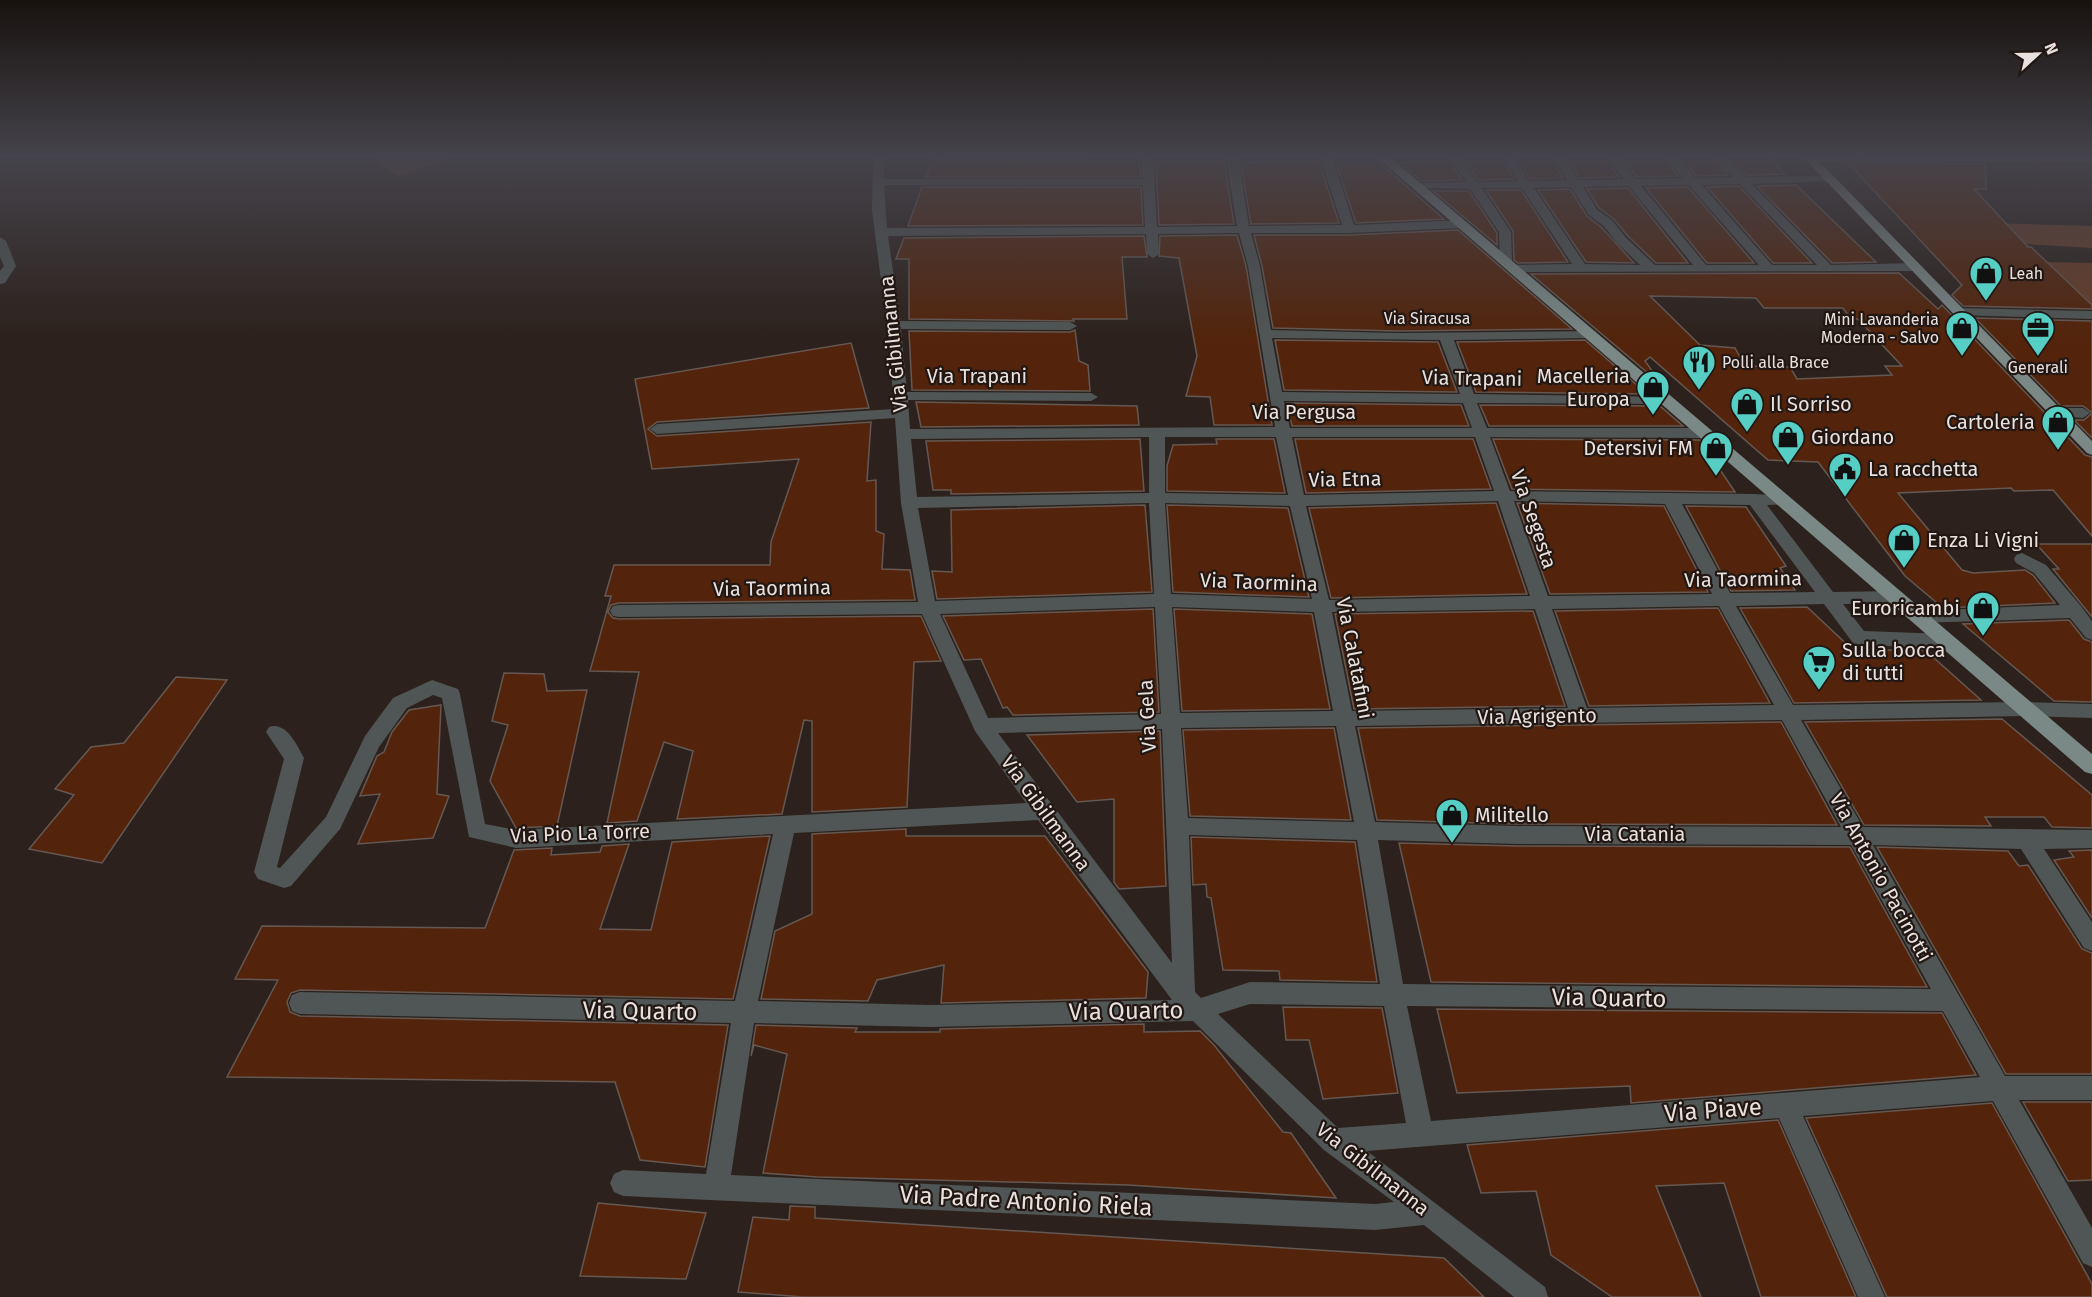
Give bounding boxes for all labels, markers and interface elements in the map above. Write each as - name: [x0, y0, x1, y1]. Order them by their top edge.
- north arrow: [2008, 24, 2068, 84]
- text: N: [2041, 40, 2062, 57]
- shop icon: Leah: [1968, 255, 2004, 302]
- place label: Leah: [2009, 264, 2043, 283]
- street label: Via Gibilmanna: [874, 275, 912, 413]
- street label: Via Siracusa: [1384, 309, 1470, 328]
- place label: Mini Lavanderia Moderna - Salvo: [1821, 310, 1939, 347]
- shop icon: Mini Lavanderia Moderna - Salvo: [1944, 310, 1980, 357]
- office icon: Generali: [2020, 310, 2056, 357]
- restaurant icon: Polli alla Brace: [1681, 344, 1717, 391]
- place label: Polli alla Brace: [1722, 353, 1829, 372]
- place label: Generali: [2008, 358, 2068, 377]
- street label: Via Trapani: [927, 364, 1027, 388]
- place label: Macelleria Europa: [1537, 364, 1630, 411]
- street label: Via Trapani: [1422, 365, 1522, 391]
- shop icon: Macelleria Europa: [1635, 369, 1671, 416]
- shop icon: Il Sorriso: [1729, 386, 1765, 433]
- place label: Il Sorriso: [1770, 392, 1852, 416]
- street label: Via Pergusa: [1252, 400, 1356, 424]
- shop icon: Cartoleria: [2040, 404, 2076, 451]
- place label: Cartoleria: [1946, 410, 2035, 434]
- shop icon: Giordano: [1770, 419, 1806, 466]
- place label: Giordano: [1811, 425, 1894, 449]
- shop icon: Detersivi FM: [1698, 430, 1734, 477]
- place label: Detersivi FM: [1583, 436, 1693, 460]
- public building icon: La racchetta: [1827, 451, 1863, 498]
- place label: La racchetta: [1868, 457, 1978, 481]
- street label: Via Etna: [1308, 466, 1382, 492]
- street label: Via Segesta: [1506, 466, 1562, 572]
- shop icon: Enza Li Vigni: [1886, 522, 1922, 569]
- place label: Enza Li Vigni: [1927, 528, 2039, 552]
- street label: Via Taormina: [1684, 566, 1802, 592]
- street label: Via Taormina: [1200, 568, 1318, 596]
- street label: Via Taormina: [713, 575, 831, 601]
- shop icon: Euroricambi: [1965, 590, 2001, 637]
- street label: Via Calatafimi: [1331, 595, 1379, 721]
- place label: Euroricambi: [1851, 596, 1960, 620]
- place label: Sulla bocca di tutti: [1842, 638, 1945, 685]
- supermarket icon: Sulla bocca di tutti: [1801, 644, 1837, 691]
- street label: Via Gela: [1133, 679, 1161, 753]
- street label: Via Agrigento: [1477, 703, 1597, 729]
- street label: Via Gibilmanna: [996, 751, 1096, 875]
- street label: Via Antonio Pacinotti: [1825, 788, 1937, 966]
- shop icon: Militello: [1434, 797, 1470, 844]
- place label: Militello: [1475, 803, 1549, 827]
- street label: Via Pio La Torre: [510, 819, 650, 847]
- street label: Via Catania: [1584, 822, 1686, 846]
- street label: Via Quarto: [1551, 983, 1667, 1013]
- street label: Via Quarto: [582, 996, 698, 1026]
- street label: Via Quarto: [1068, 996, 1184, 1026]
- street label: Via Piave: [1663, 1093, 1763, 1127]
- street label: Via Gibilmanna: [1312, 1117, 1434, 1221]
- street label: Via Padre Antonio Riela: [899, 1180, 1153, 1222]

